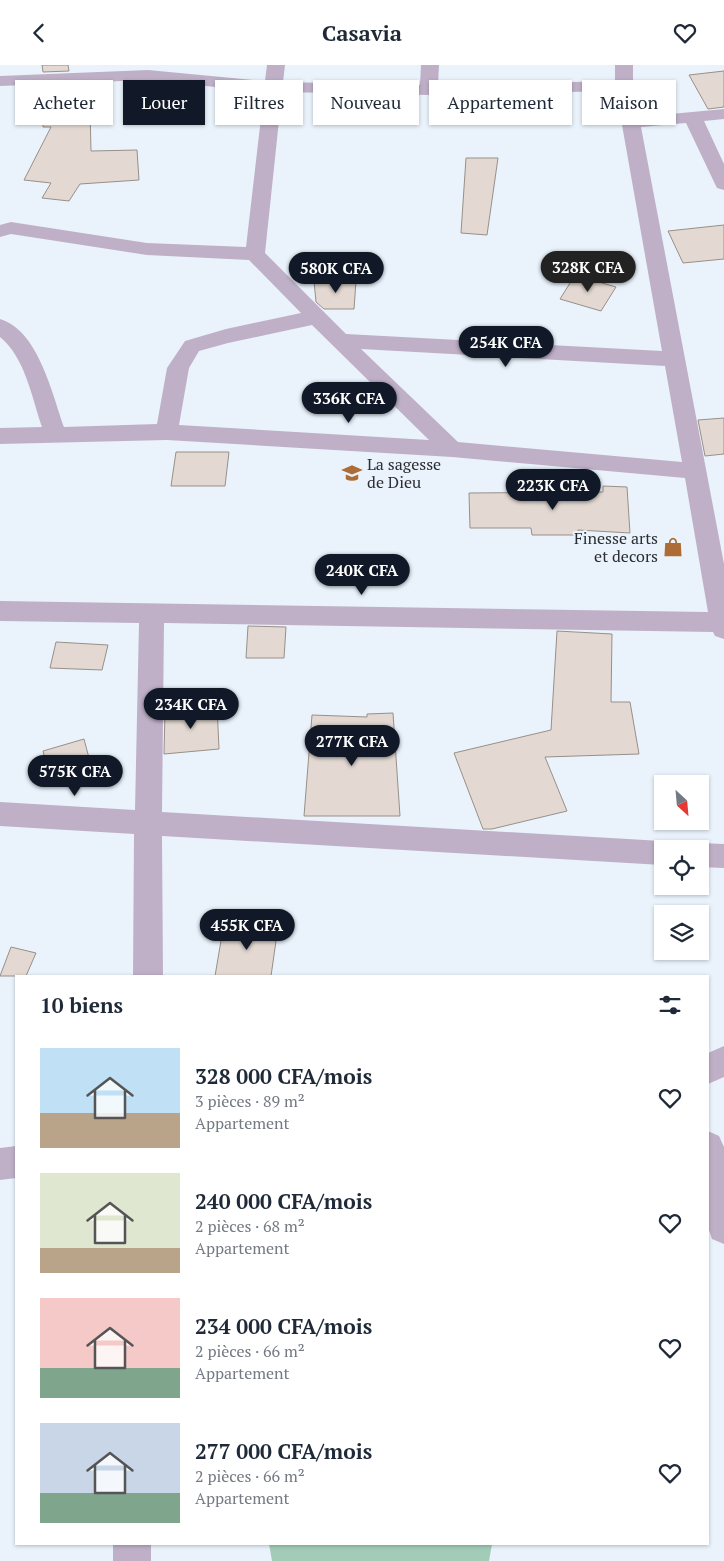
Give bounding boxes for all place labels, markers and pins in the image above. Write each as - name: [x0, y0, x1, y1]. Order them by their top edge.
- pin: 580K CFA: [284, 251, 388, 294]
- pin: 328K CFA: [536, 251, 640, 293]
- pin: 254K CFA: [454, 325, 558, 368]
- pin: 336K CFA: [297, 381, 401, 424]
- place label: La sagesse de Dieu: [367, 453, 441, 493]
- school or university icon: La sagesse de Dieu: [341, 462, 363, 484]
- pin: 223K CFA: [501, 469, 605, 511]
- place label: Finesse arts et decors: [574, 527, 658, 567]
- shop icon: Finesse arts et decors: [662, 536, 684, 558]
- pin: 240K CFA: [310, 553, 414, 596]
- pin: 234K CFA: [139, 687, 243, 730]
- pin: 277K CFA: [300, 725, 404, 767]
- pin: 575K CFA: [23, 755, 127, 797]
- pin: 455K CFA: [195, 909, 299, 951]

